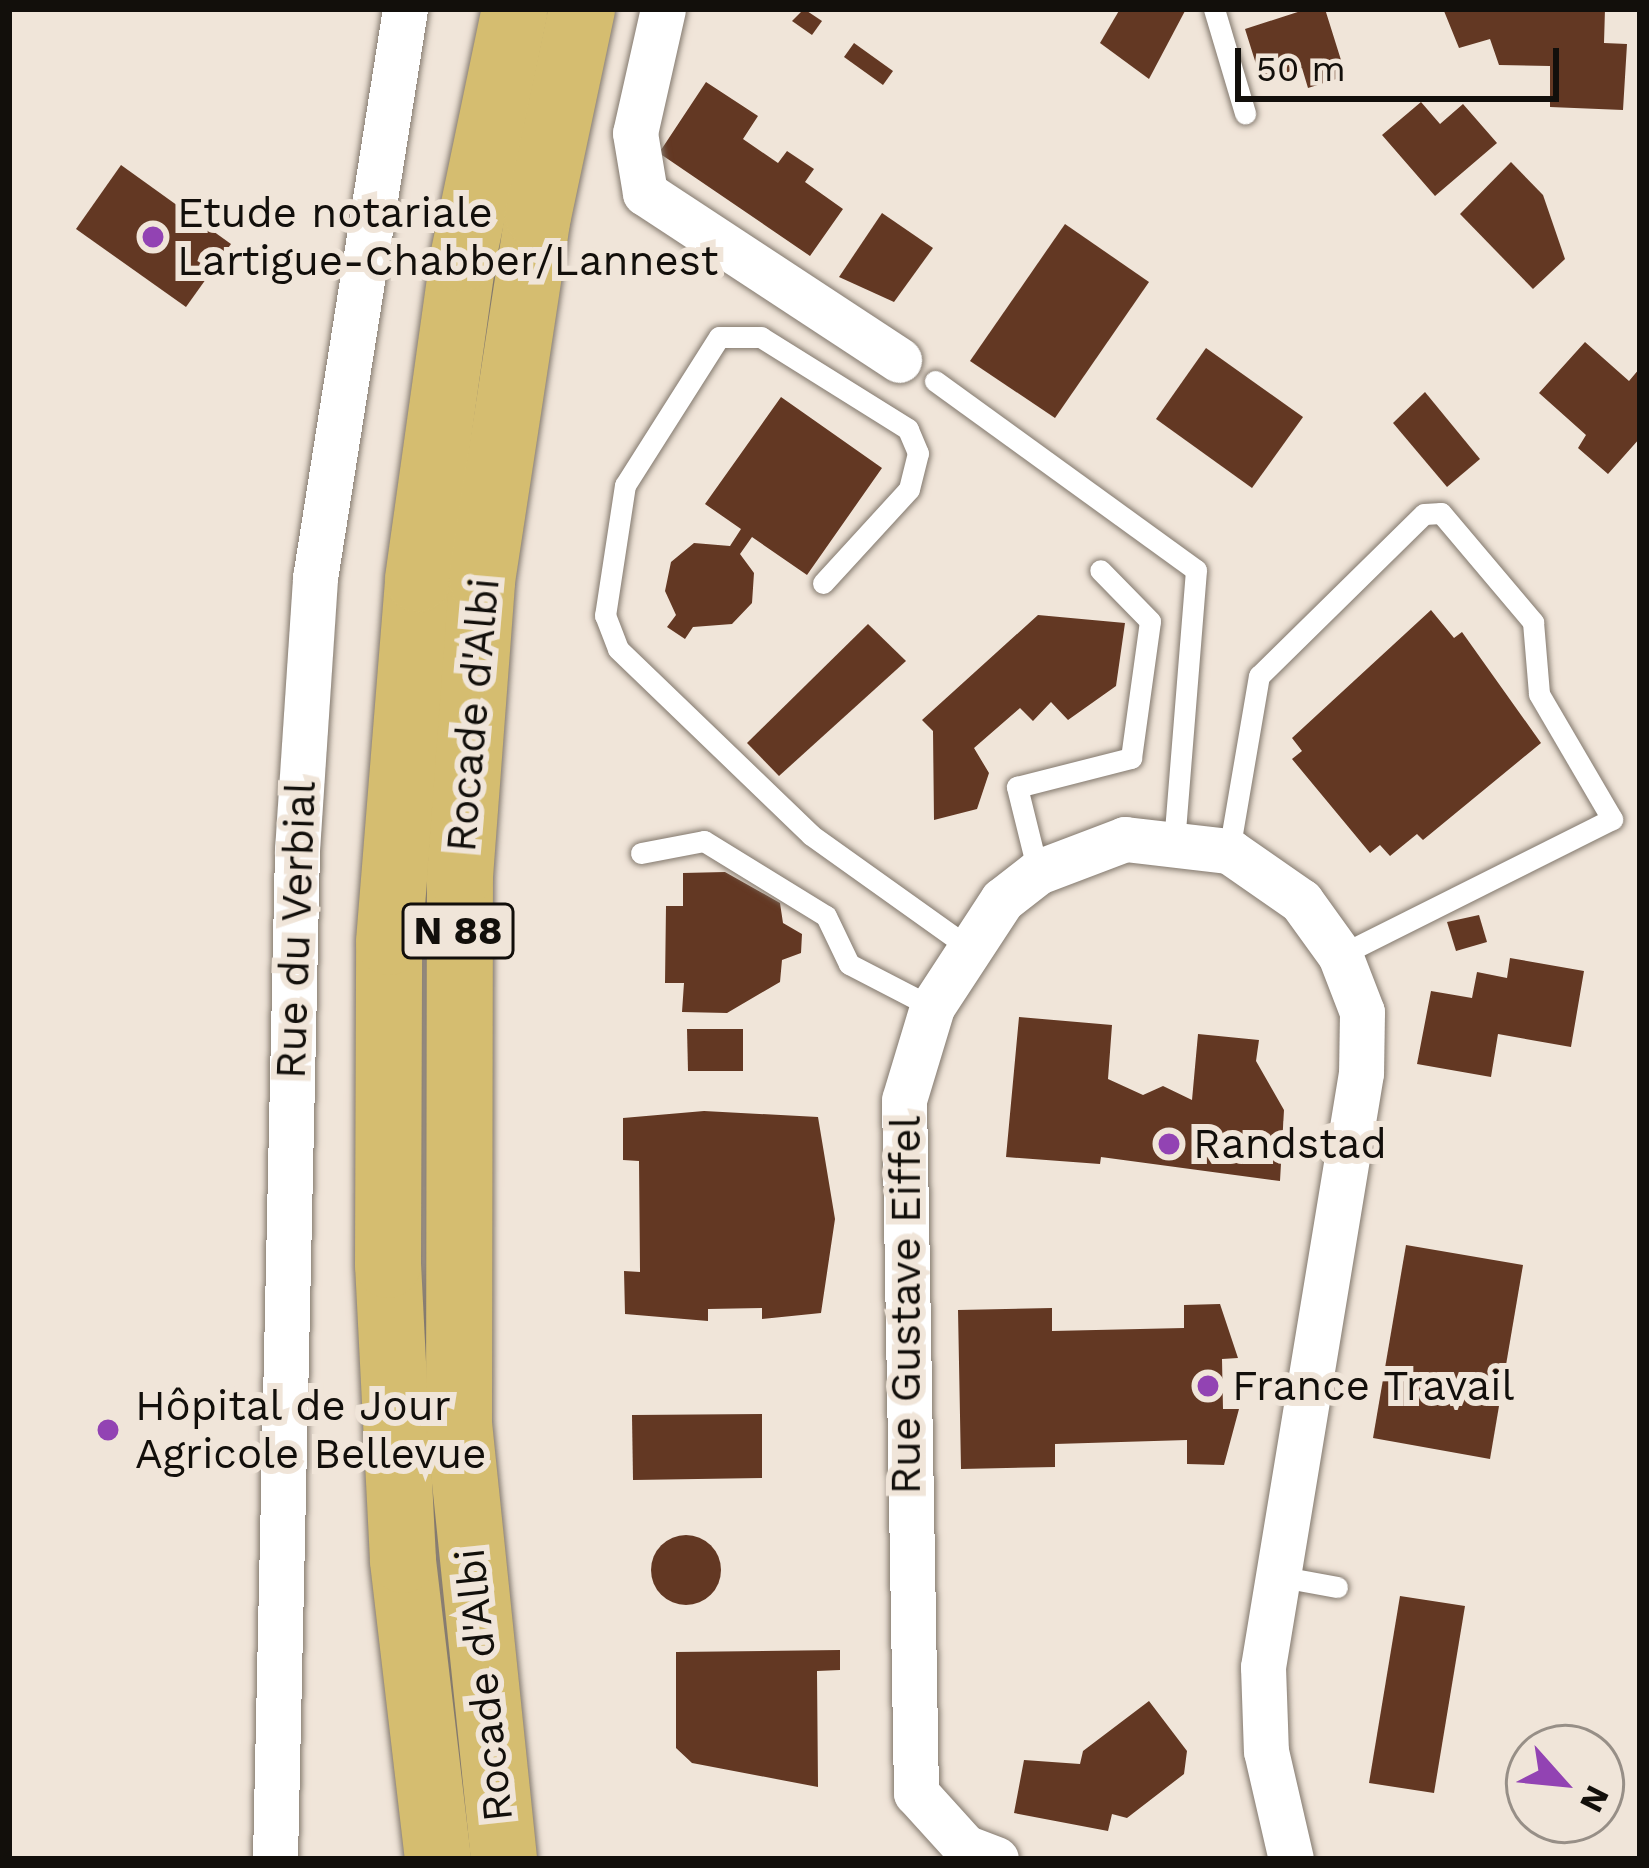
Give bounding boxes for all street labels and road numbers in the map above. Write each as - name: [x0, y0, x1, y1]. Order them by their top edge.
- street label: Rocade d'Albi: [436, 576, 510, 854]
- street label: Rue du Verbial: [266, 780, 326, 1080]
- road number: N 88: [401, 898, 515, 964]
- street label: Rue Gustave Eiffel: [881, 1116, 931, 1494]
- street label: Rocade d'Albi: [445, 1546, 523, 1824]

